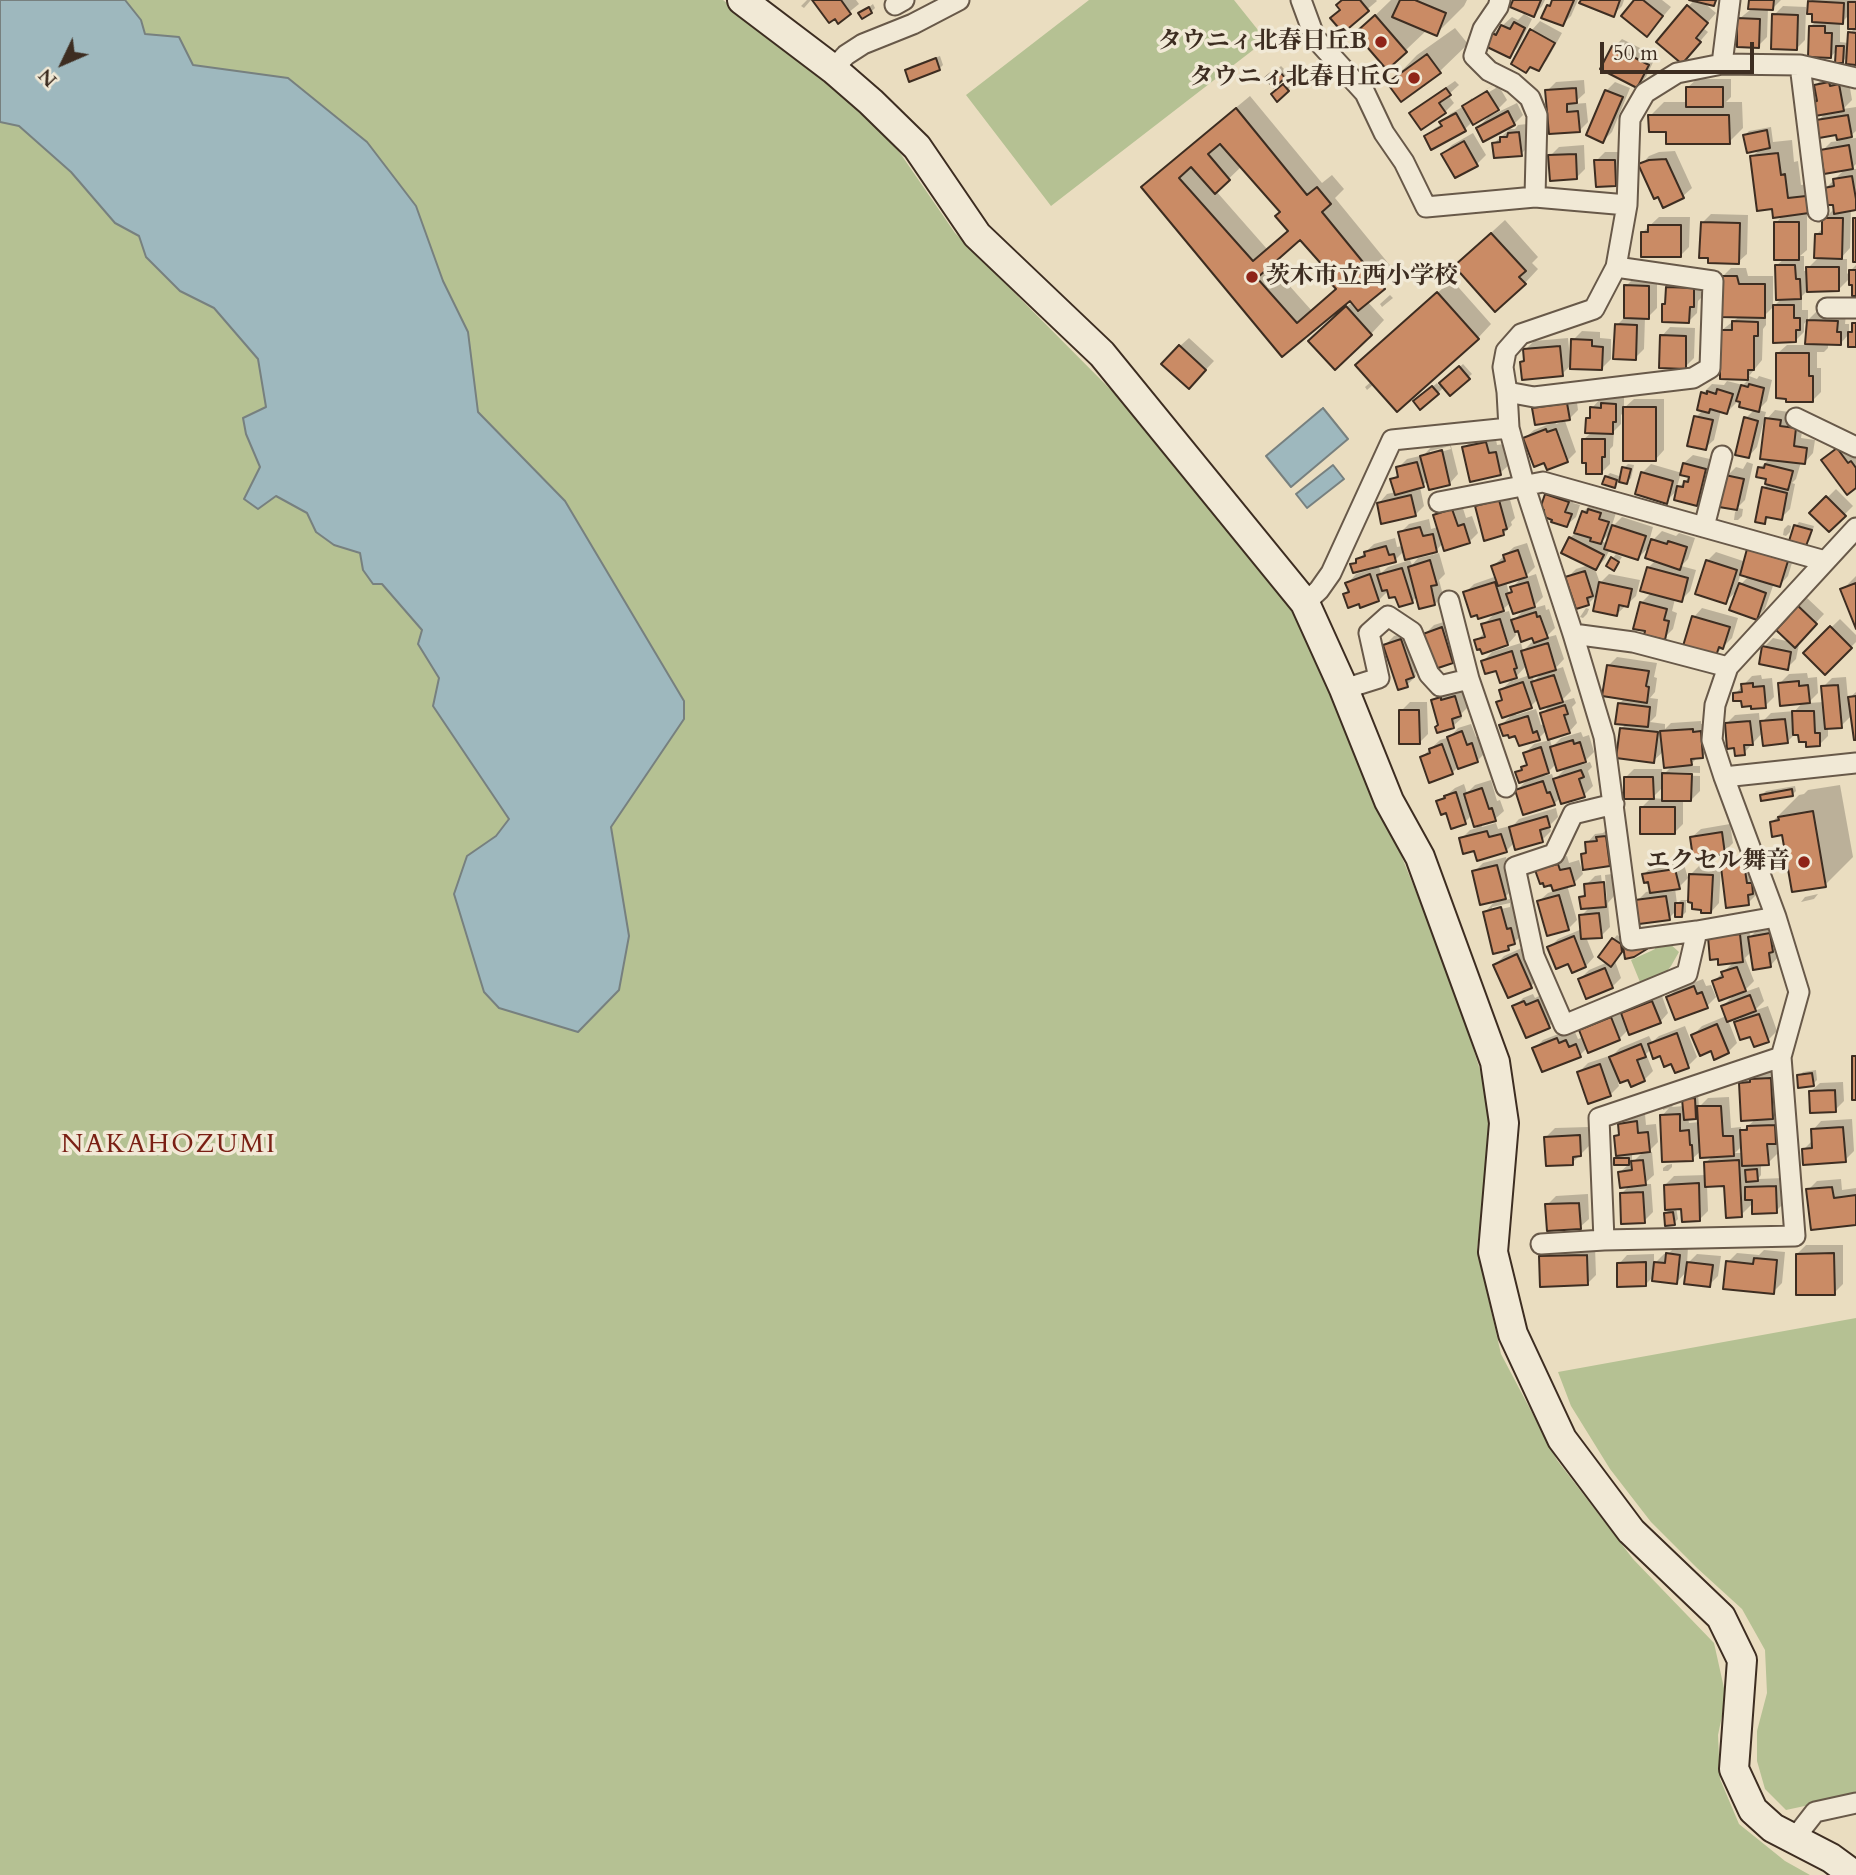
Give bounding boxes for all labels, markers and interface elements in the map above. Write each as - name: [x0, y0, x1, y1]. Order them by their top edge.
- north arrow: [28, 28, 98, 98]
- place label: タウニィ北春日丘B: [1158, 28, 1367, 56]
- scale bar: [1604, 28, 1758, 72]
- marker: タウニィ北春日丘B: [1373, 34, 1389, 50]
- text: 50 m: [1613, 39, 1658, 68]
- text: N: [33, 63, 63, 93]
- place label: タウニィ北春日丘C: [1189, 64, 1400, 92]
- marker: タウニィ北春日丘C: [1406, 70, 1422, 86]
- place label: 茨木市立西小学校: [1266, 263, 1458, 291]
- marker: 茨木市立西小学校: [1244, 269, 1260, 285]
- place label: エクセル舞音: [1646, 848, 1790, 876]
- marker: エクセル舞音: [1796, 854, 1812, 870]
- district label: NAKAHOZUMI: [62, 1130, 276, 1162]

